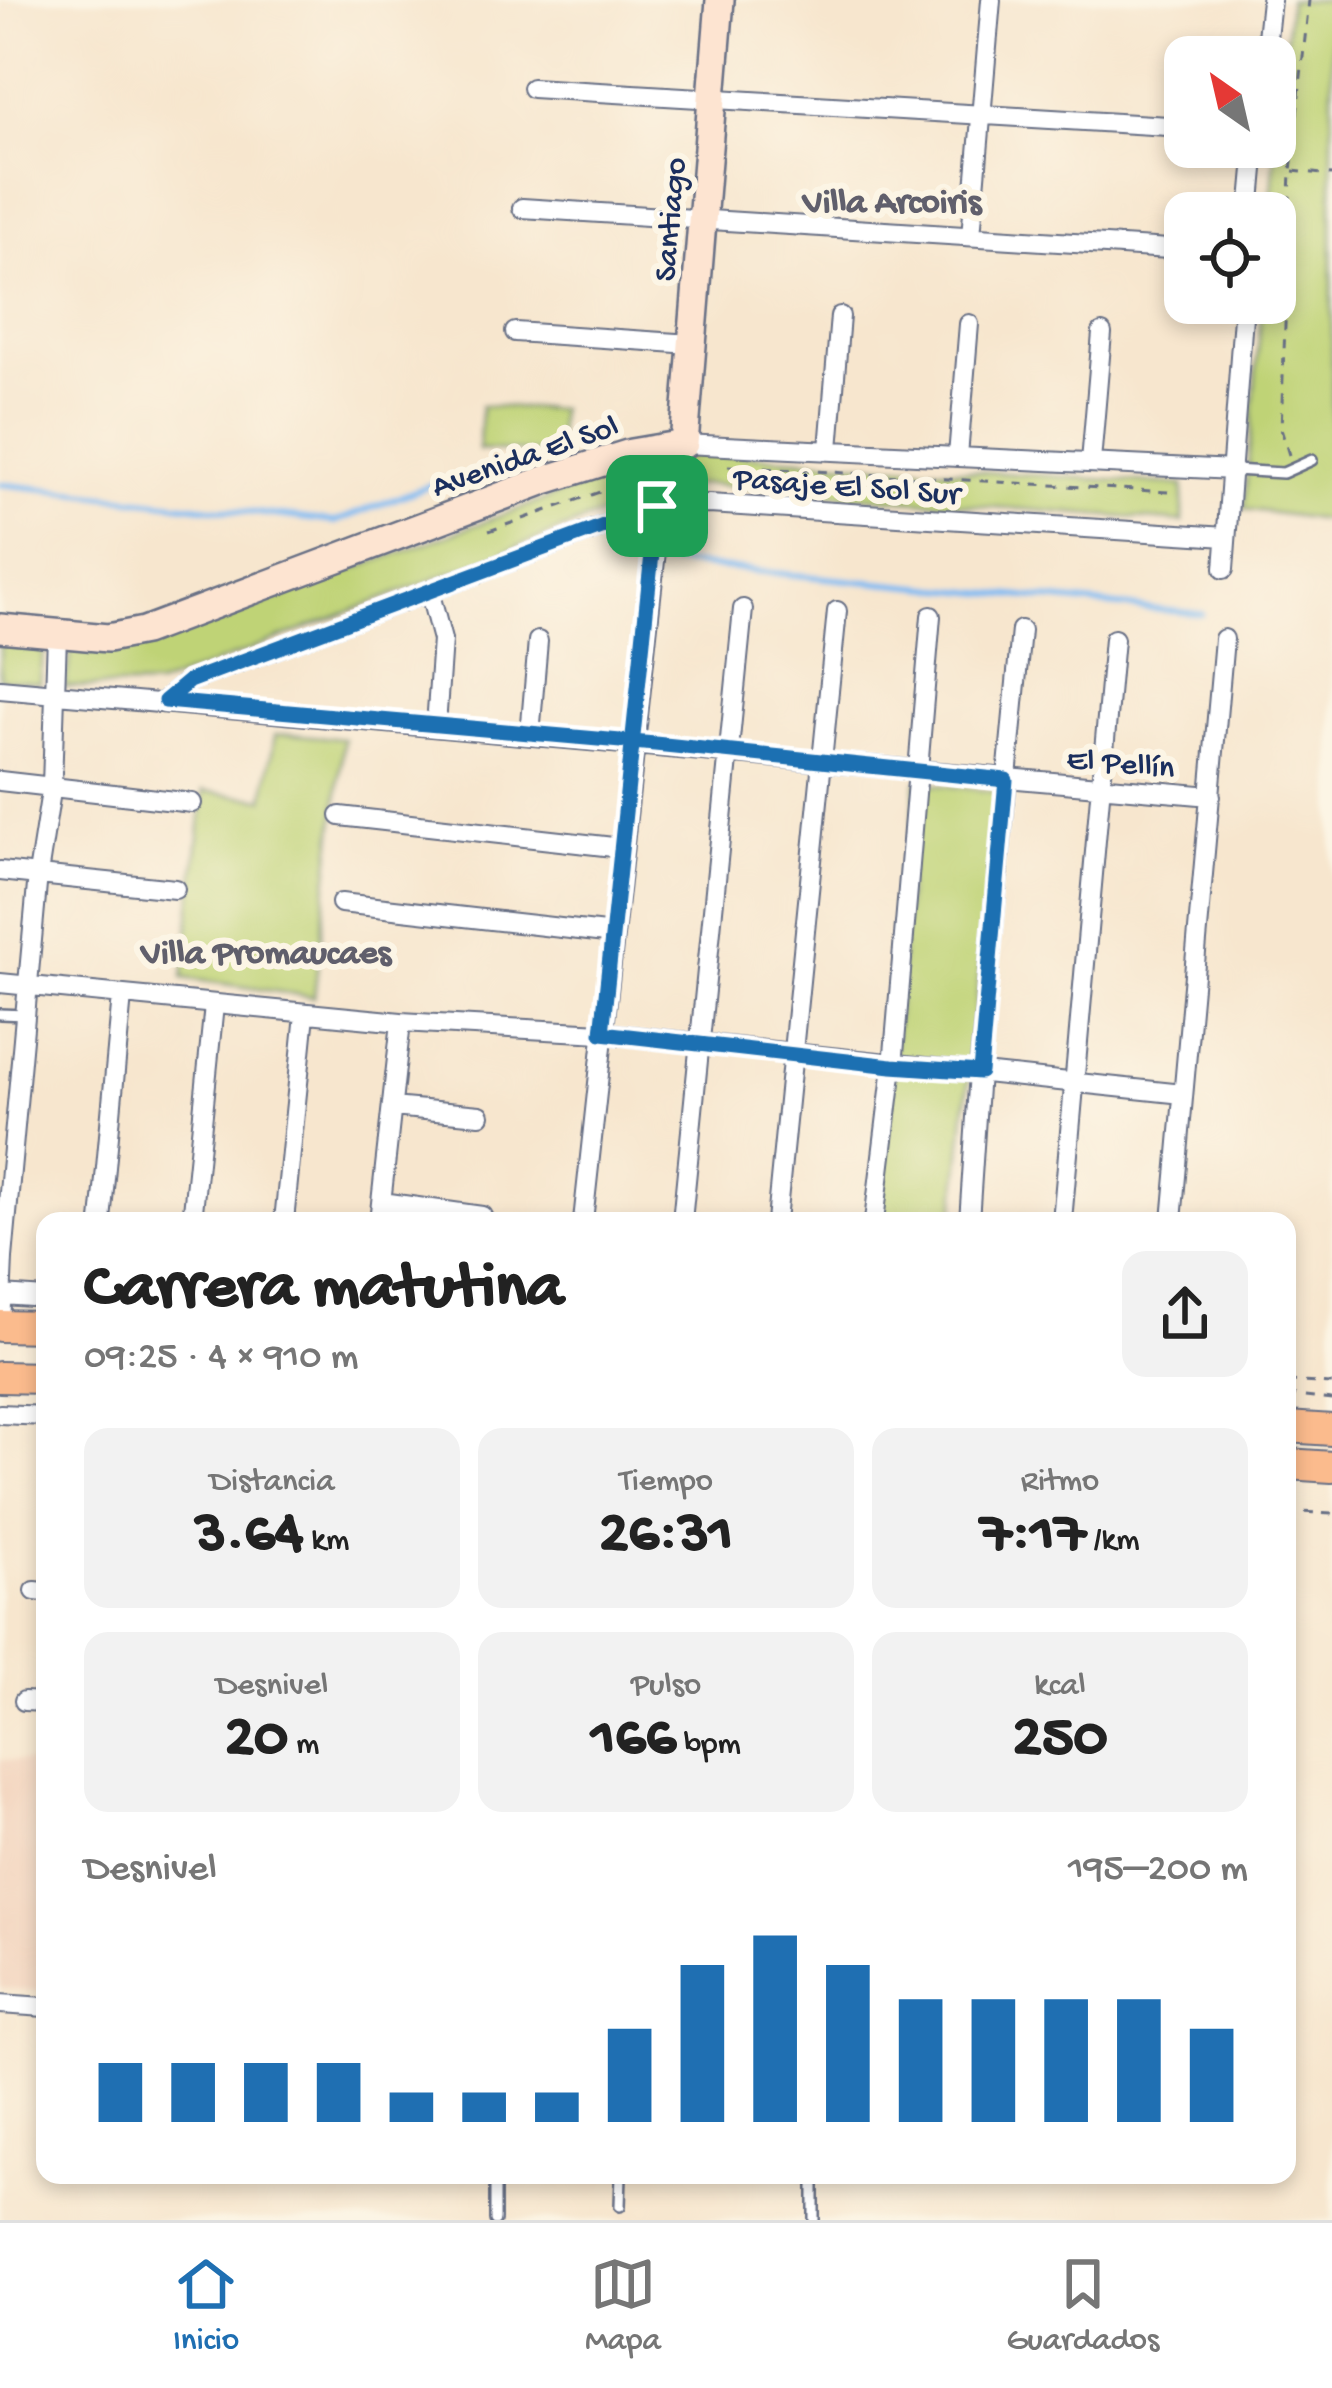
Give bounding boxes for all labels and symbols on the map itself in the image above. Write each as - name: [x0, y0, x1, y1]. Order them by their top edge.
- north arrow: [1164, 36, 1296, 168]
- street label: Santiago: [649, 156, 697, 283]
- district label: Villa Arcoiris: [801, 183, 983, 226]
- street label: Avenida El Sol: [428, 409, 624, 508]
- pin: [606, 455, 708, 557]
- street label: Pasaje El Sol Sur: [731, 462, 964, 516]
- street label: El Pellín: [1065, 742, 1176, 790]
- district label: Villa Promaucaes: [139, 934, 393, 977]

